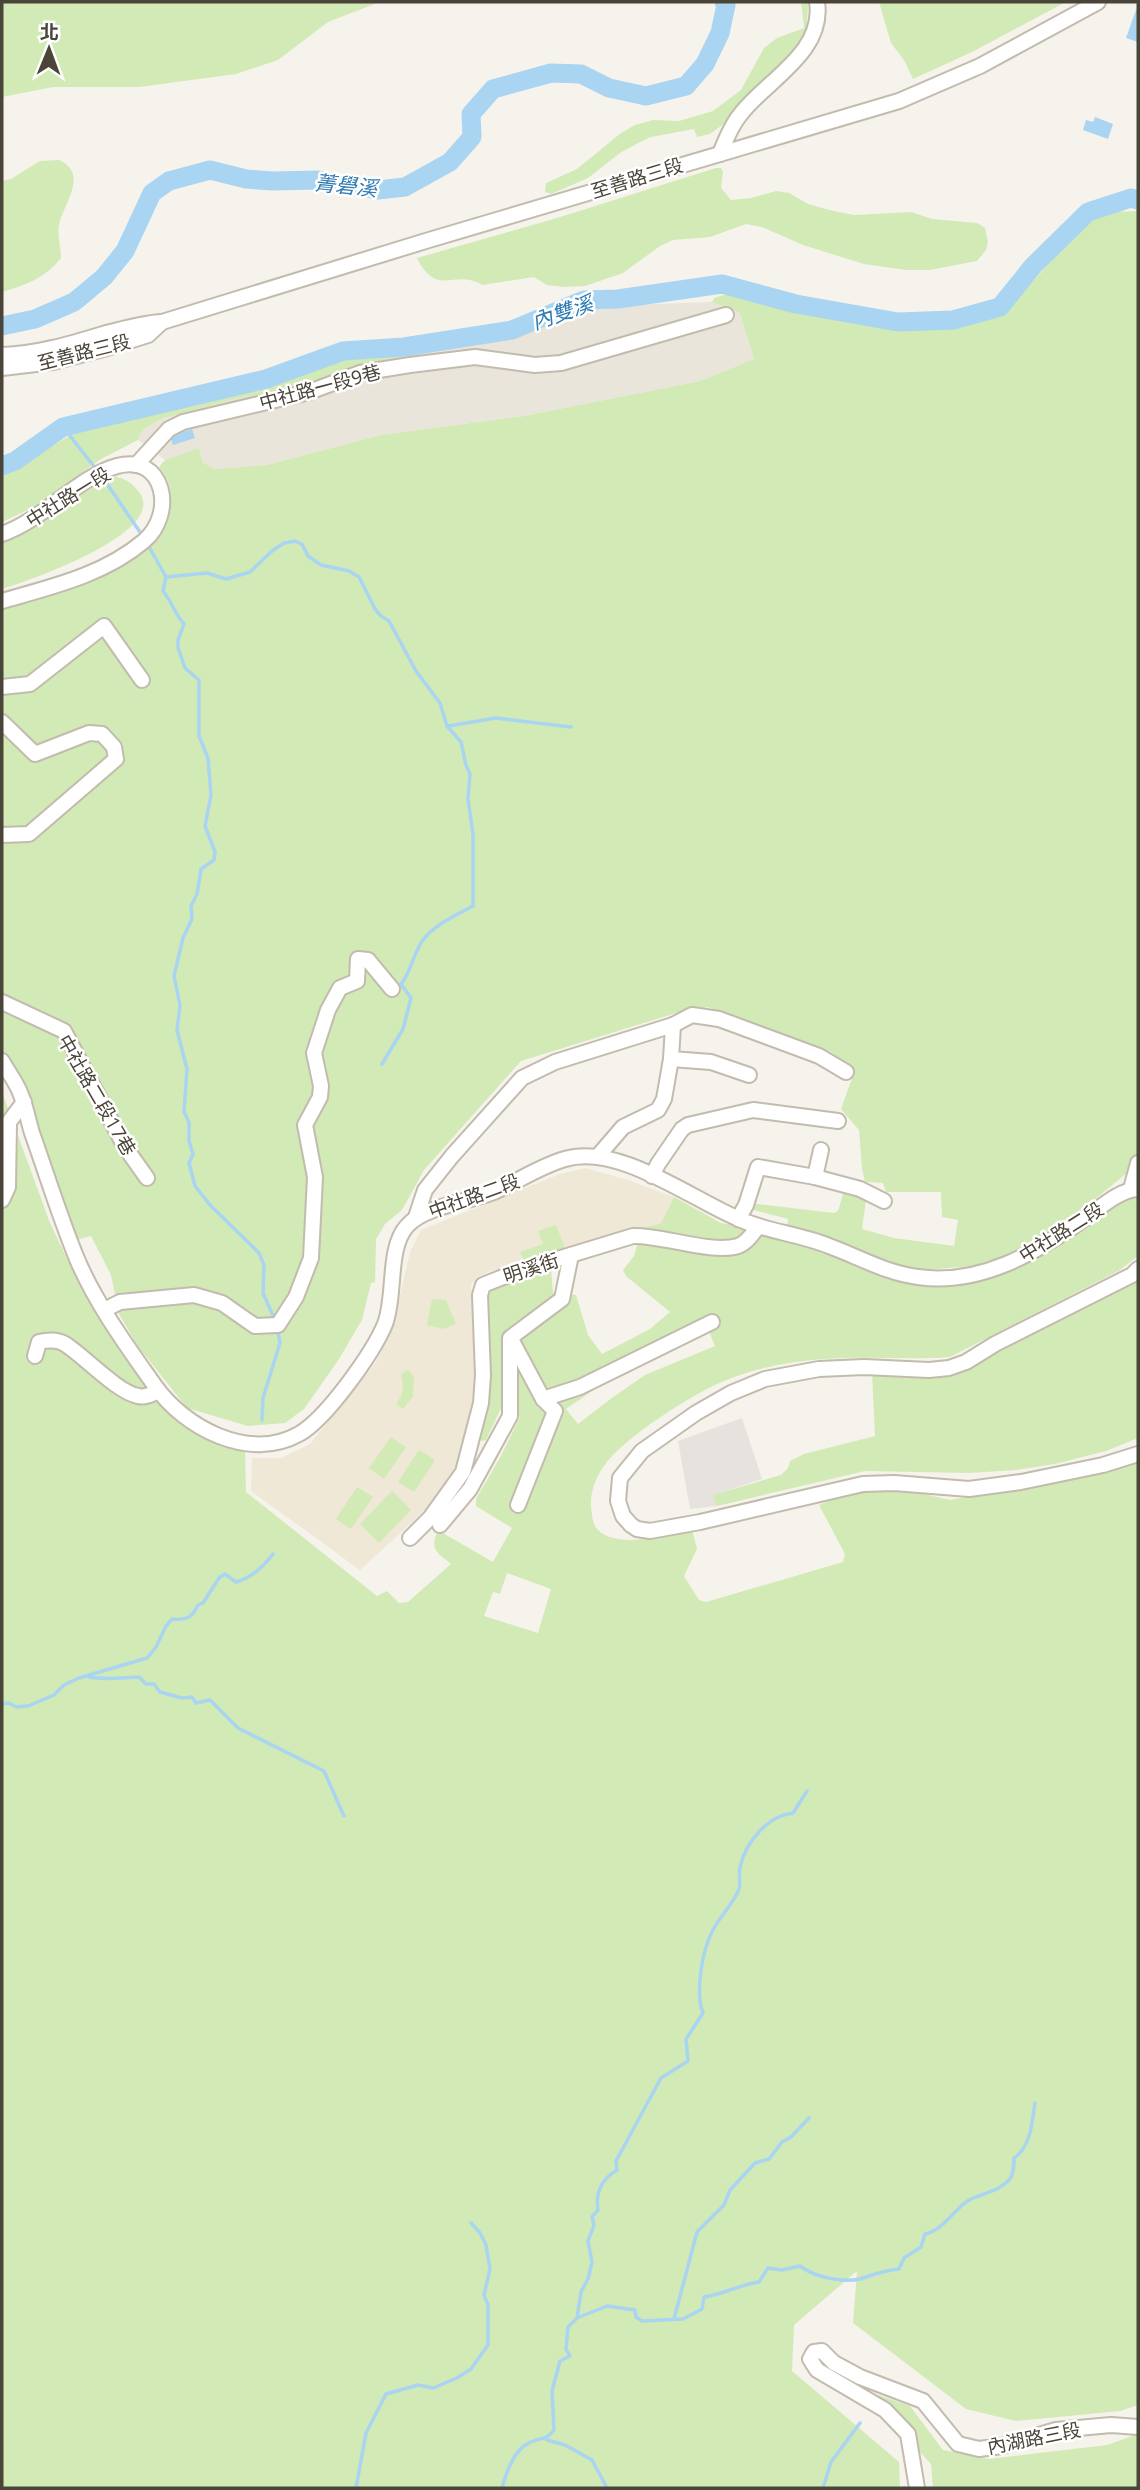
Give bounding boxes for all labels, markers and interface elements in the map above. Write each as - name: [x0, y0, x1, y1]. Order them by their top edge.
- north arrow: [14, 14, 84, 84]
- text: 北: [40, 19, 59, 45]
- street label: 至善路三段: [588, 152, 686, 204]
- water label: 菁礐溪: [313, 168, 382, 203]
- water label: 內雙溪: [528, 288, 599, 335]
- street label: 至善路三段: [35, 328, 133, 376]
- street label: 中社路一段9巷: [256, 358, 384, 416]
- street label: 中社路一段: [21, 461, 115, 533]
- street label: 中社路二段17巷: [52, 1030, 142, 1160]
- street label: 中社路二段: [425, 1168, 523, 1224]
- street label: 中社路二段: [1014, 1196, 1108, 1268]
- street label: 明溪街: [500, 1247, 562, 1289]
- street label: 內湖路三段: [985, 2416, 1083, 2460]

